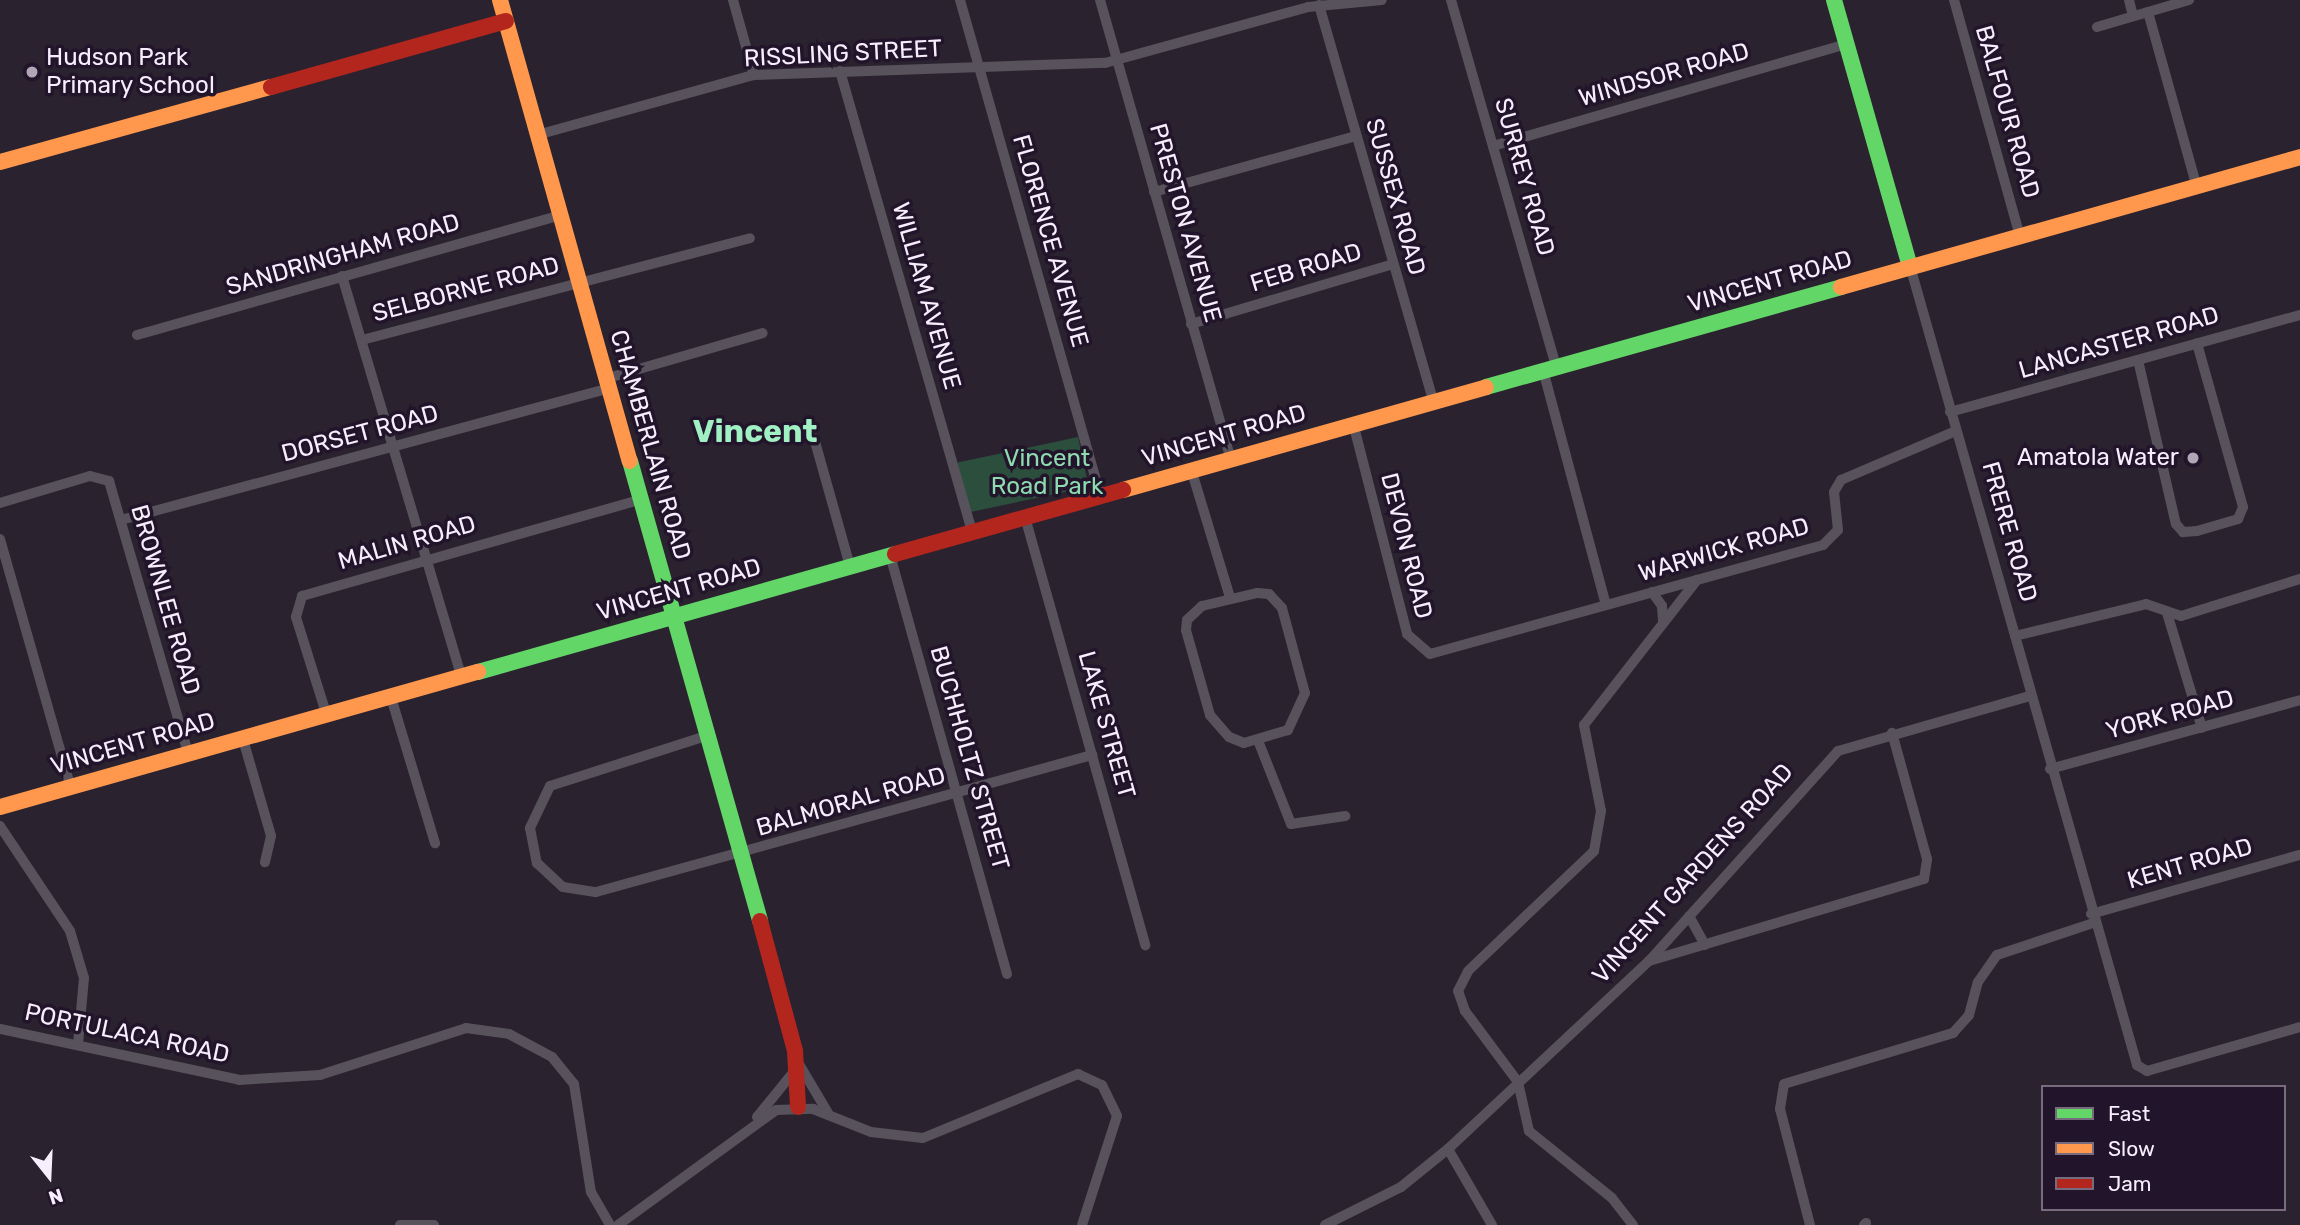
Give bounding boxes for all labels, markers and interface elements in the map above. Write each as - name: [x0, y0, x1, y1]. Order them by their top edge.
- street label: BALFOUR ROAD: [1969, 22, 2045, 202]
- street label: RISSLING STREET: [743, 34, 943, 74]
- street label: WINDSOR ROAD: [1575, 37, 1753, 113]
- place label: Hudson Park Primary School: [46, 44, 215, 100]
- marker: Hudson Park Primary School: [24, 64, 40, 80]
- street label: SURREY ROAD: [1488, 94, 1560, 260]
- street label: SUSSEX ROAD: [1359, 115, 1431, 279]
- street label: PRESTON AVENUE: [1143, 120, 1227, 326]
- street label: FLORENCE AVENUE: [1006, 131, 1094, 351]
- street label: WILLIAM AVENUE: [885, 199, 967, 393]
- street label: SANDRINGHAM ROAD: [223, 208, 463, 302]
- street label: FEB ROAD: [1247, 237, 1365, 299]
- street label: VINCENT ROAD: [1684, 245, 1856, 319]
- street label: SELBORNE ROAD: [369, 251, 563, 329]
- street label: LANCASTER ROAD: [2016, 301, 2222, 385]
- street label: CHAMBERLAIN ROAD: [603, 327, 697, 563]
- street label: DORSET ROAD: [278, 399, 442, 469]
- street label: VINCENT ROAD: [1138, 399, 1310, 473]
- district label: Vincent: [693, 412, 817, 450]
- place label: Amatola Water: [2017, 444, 2179, 472]
- park label: Vincent Road Park: [991, 445, 1103, 501]
- marker: Amatola Water: [2185, 450, 2201, 466]
- street label: FRERE ROAD: [1975, 458, 2043, 606]
- street label: DEVON ROAD: [1374, 470, 1438, 622]
- street label: BROWNLEE ROAD: [124, 502, 206, 698]
- street label: MALIN ROAD: [335, 510, 479, 576]
- street label: WARWICK ROAD: [1635, 512, 1813, 588]
- street label: VINCENT ROAD: [593, 553, 765, 627]
- street label: BUCHHOLTZ STREET: [923, 643, 1015, 873]
- street label: LAKE STREET: [1071, 648, 1141, 802]
- street label: YORK ROAD: [2103, 684, 2237, 746]
- street label: VINCENT ROAD: [47, 707, 219, 781]
- street label: VINCENT GARDENS ROAD: [1586, 758, 1800, 990]
- street label: BALMORAL ROAD: [753, 761, 949, 843]
- street label: KENT ROAD: [2124, 832, 2256, 896]
- street label: PORTULACA ROAD: [22, 998, 232, 1070]
- legend: [2041, 1085, 2286, 1211]
- text: Fast: [2108, 1101, 2150, 1126]
- text: Slow: [2108, 1136, 2155, 1161]
- north arrow: [14, 1141, 84, 1211]
- text: Jam: [2108, 1171, 2152, 1196]
- text: N: [46, 1183, 66, 1209]

